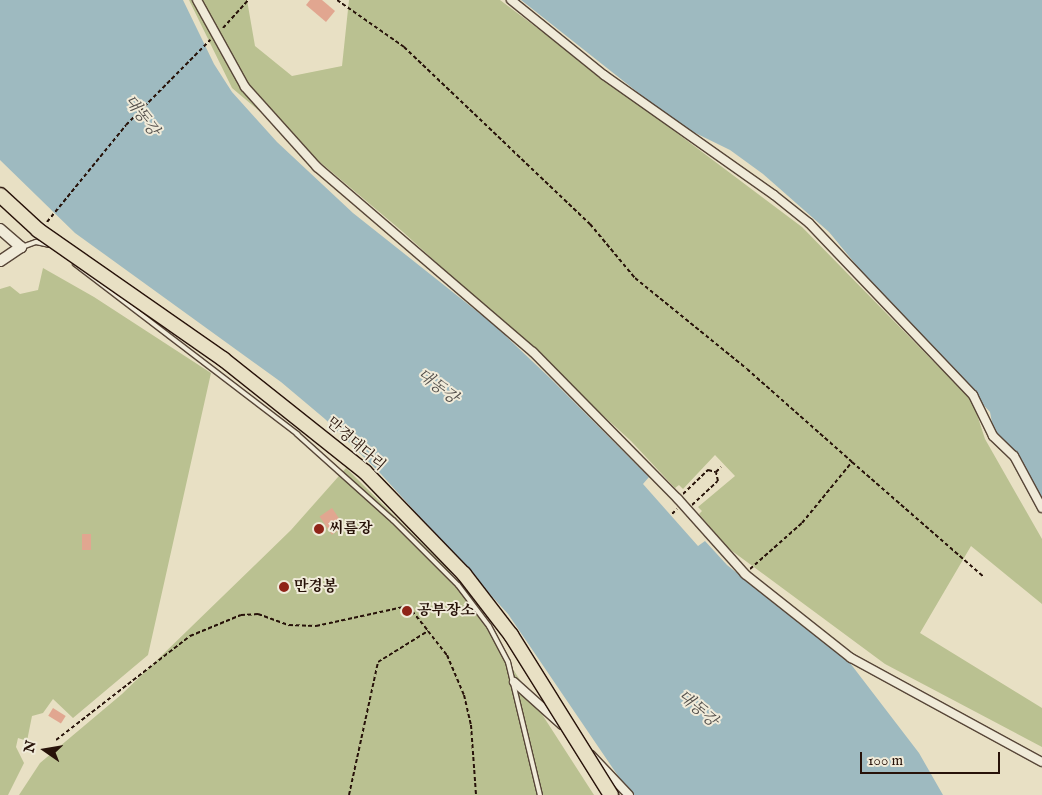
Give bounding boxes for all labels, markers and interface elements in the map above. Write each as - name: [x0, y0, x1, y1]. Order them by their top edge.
- water label: 대동강: [119, 92, 163, 140]
- water label: 대동강: [413, 365, 461, 409]
- street label: 만경대다리: [323, 413, 389, 475]
- place label: 씨름장: [329, 520, 372, 538]
- marker: 씨름장: [313, 523, 325, 535]
- place label: 만경봉: [294, 578, 337, 596]
- marker: 만경봉: [278, 581, 290, 593]
- place label: 공부장소: [417, 602, 475, 620]
- marker: 공부장소: [401, 605, 413, 617]
- water label: 대동강: [673, 687, 721, 731]
- north arrow: [20, 725, 70, 775]
- text: N: [20, 739, 41, 755]
- scale bar: [862, 742, 1002, 774]
- text: 100 m: [868, 751, 903, 770]

